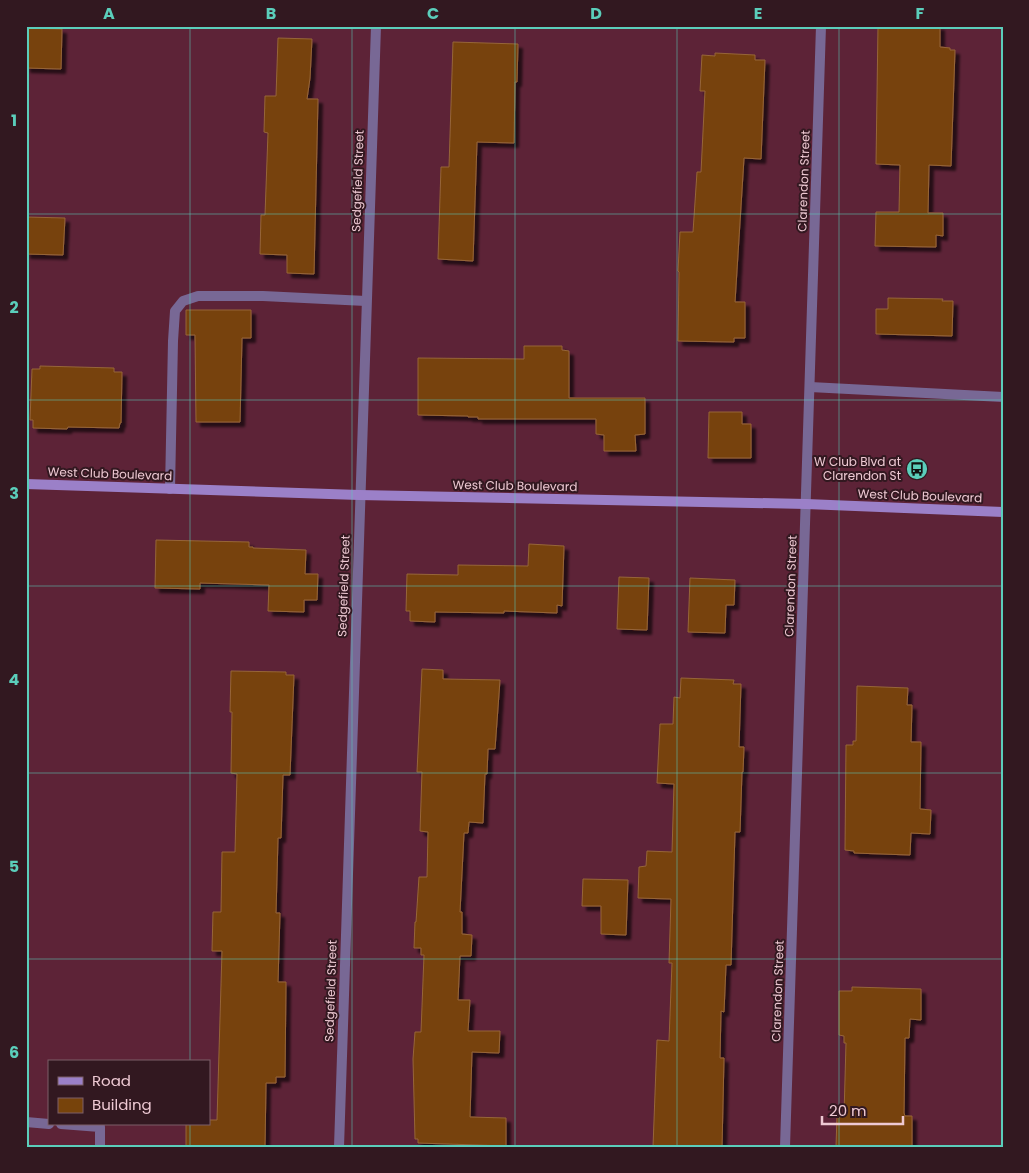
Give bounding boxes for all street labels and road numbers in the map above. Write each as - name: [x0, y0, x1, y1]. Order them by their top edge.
- street label: Sedgefield Street: [347, 130, 368, 232]
- street label: Clarendon Street: [793, 130, 814, 232]
- street label: West Club Boulevard: [47, 463, 173, 484]
- street label: West Club Boulevard: [452, 476, 578, 495]
- street label: West Club Boulevard: [857, 485, 983, 506]
- street label: Sedgefield Street: [333, 535, 354, 637]
- street label: Clarendon Street: [780, 535, 801, 637]
- street label: Sedgefield Street: [320, 940, 341, 1042]
- street label: Clarendon Street: [767, 940, 788, 1042]

